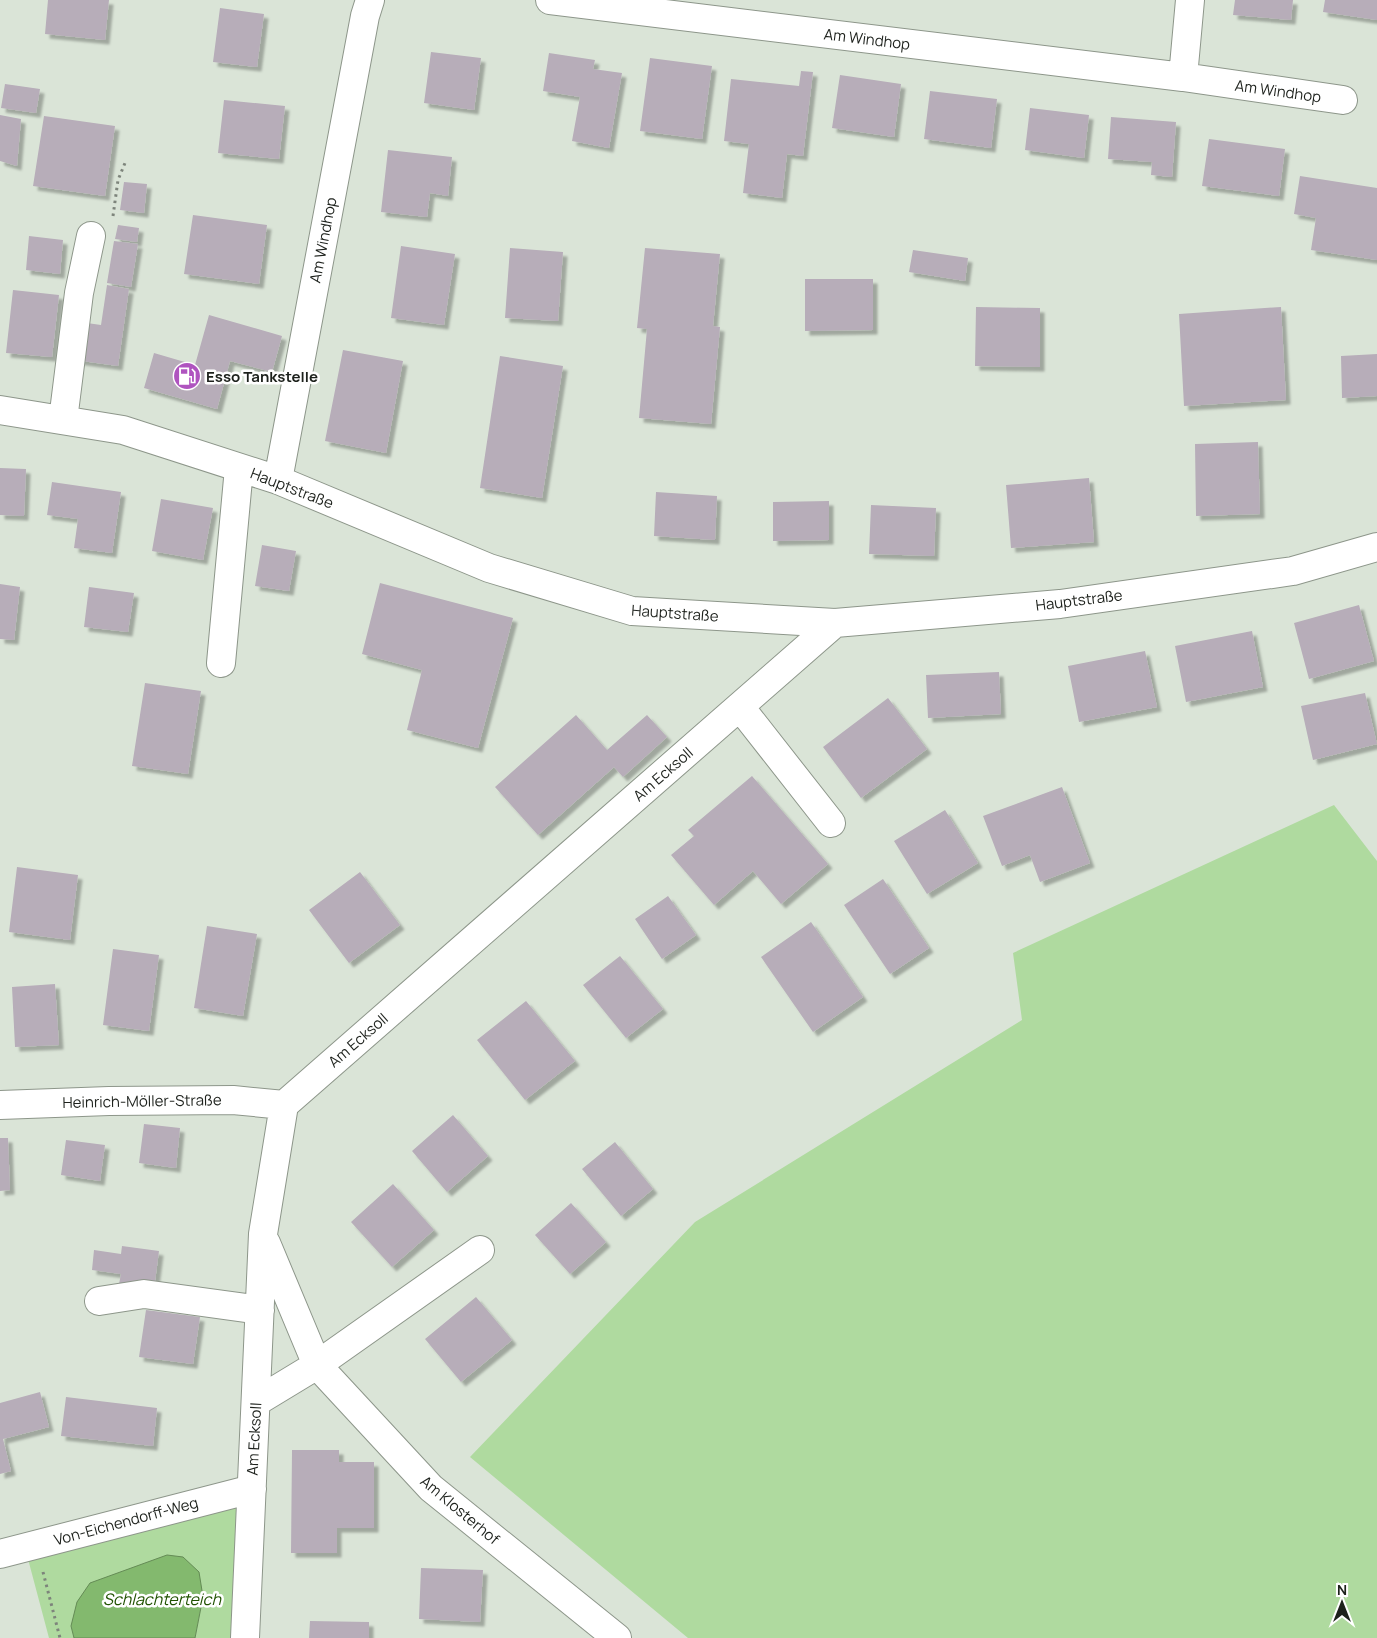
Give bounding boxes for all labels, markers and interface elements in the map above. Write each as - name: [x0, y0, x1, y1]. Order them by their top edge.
- street label: Am Windhop: [823, 23, 912, 55]
- street label: Am Windhop: [1234, 75, 1323, 107]
- street label: Am Windhop: [304, 195, 342, 285]
- fuel station icon: Esso Tankstelle: [172, 361, 202, 391]
- place label: Esso Tankstelle: [206, 366, 318, 387]
- street label: Hauptstraße: [247, 463, 337, 514]
- street label: Hauptstraße: [1034, 584, 1124, 616]
- street label: Hauptstraße: [631, 599, 720, 627]
- street label: Am Ecksoll: [629, 742, 697, 806]
- street label: Am Ecksoll: [324, 1008, 392, 1072]
- street label: Heinrich-Möller-Straße: [62, 1089, 222, 1113]
- street label: Am Ecksoll: [242, 1402, 266, 1476]
- street label: Am Klosterhof: [416, 1471, 505, 1550]
- street label: Von-Eichendorff-Weg: [52, 1492, 200, 1550]
- north arrow: [1317, 1578, 1367, 1628]
- text: N: [1337, 1580, 1347, 1599]
- water label: Schlachterteich: [103, 1588, 221, 1610]

